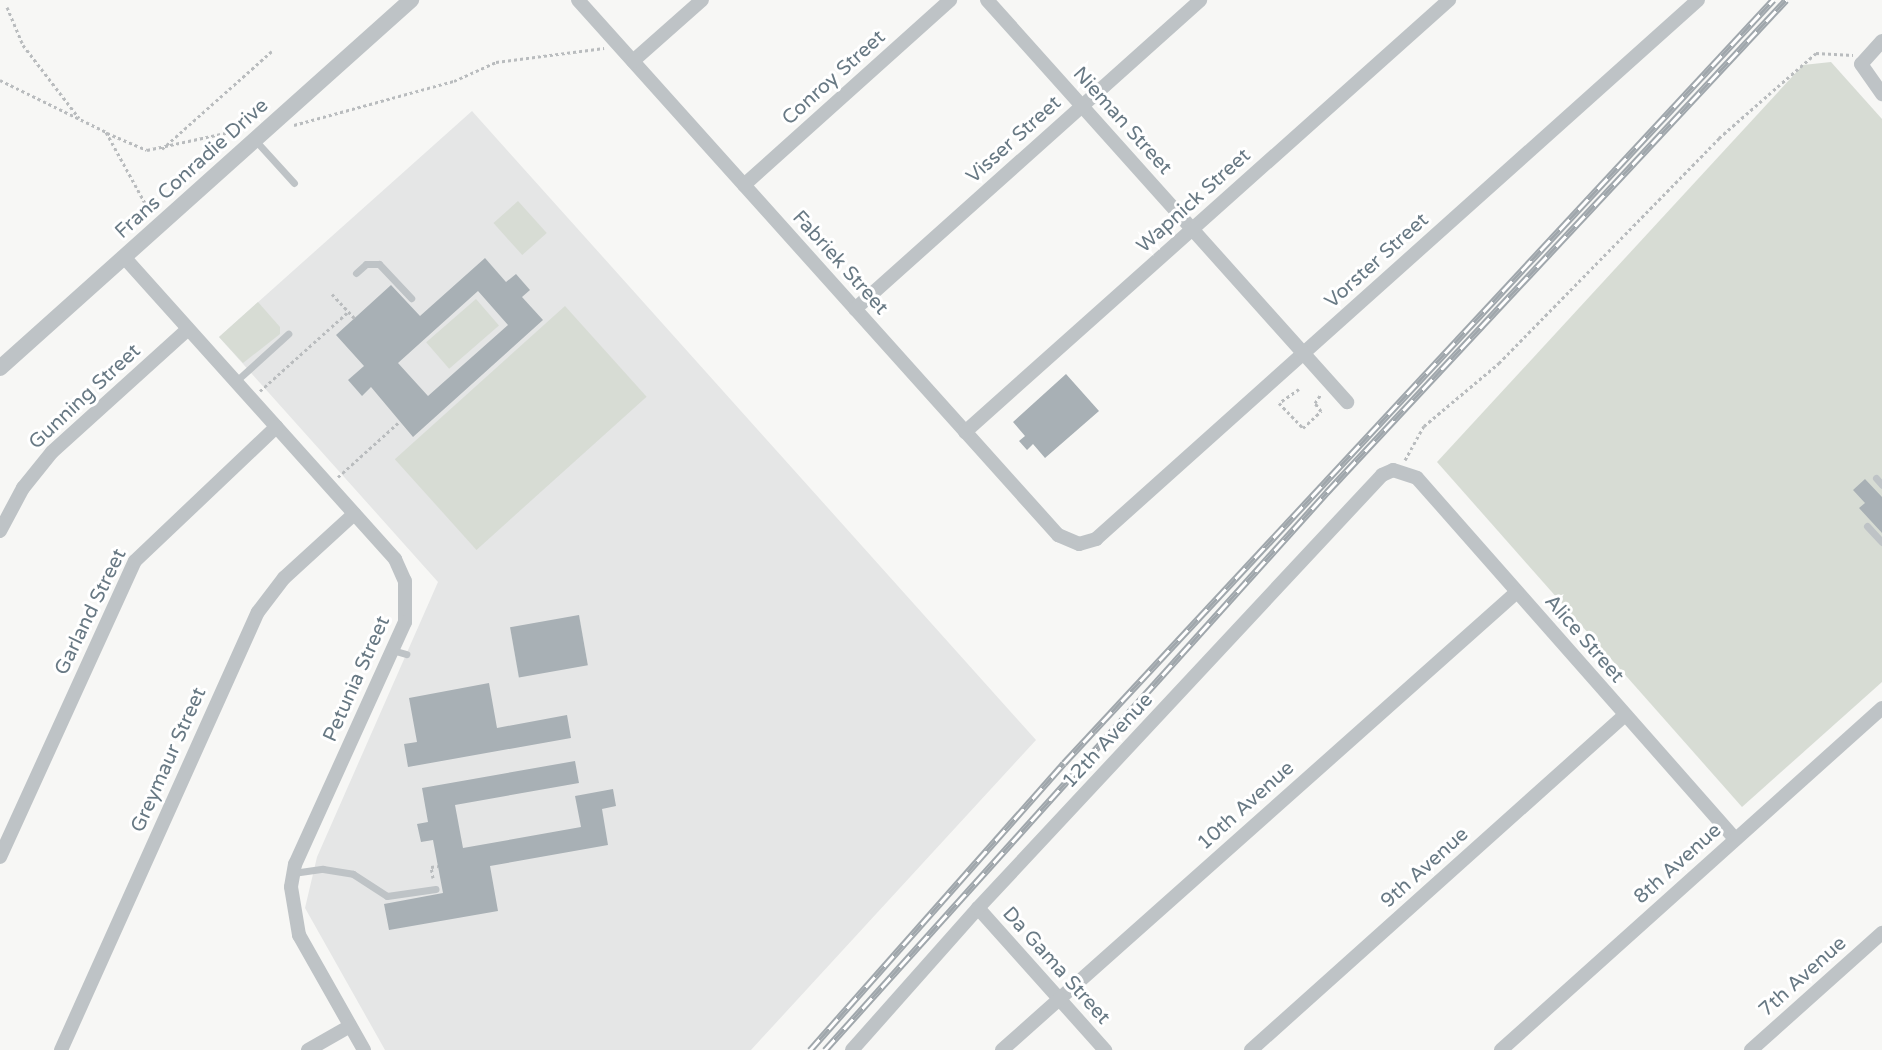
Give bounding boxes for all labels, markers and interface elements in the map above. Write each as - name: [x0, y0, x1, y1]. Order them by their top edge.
- street label: Conroy Street: [778, 25, 890, 131]
- street label: Nieman Street: [1067, 62, 1177, 180]
- street label: Visser Street: [962, 91, 1066, 189]
- street label: Frans Conradie Drive: [111, 94, 273, 244]
- street label: Wapnick Street: [1132, 144, 1256, 258]
- street label: Fabriek Street: [787, 206, 893, 320]
- street label: Vorster Street: [1320, 208, 1434, 314]
- street label: Gunning Street: [24, 339, 146, 455]
- street label: Garland Street: [50, 545, 132, 679]
- street label: Alice Street: [1539, 590, 1629, 688]
- street label: Petunia Street: [319, 612, 395, 746]
- street label: Greymaur Street: [126, 684, 212, 836]
- street label: 12th Avenue: [1058, 688, 1158, 794]
- street label: 10th Avenue: [1193, 756, 1299, 856]
- street label: 8th Avenue: [1629, 819, 1727, 909]
- street label: 9th Avenue: [1376, 823, 1474, 913]
- street label: Da Gama Street: [997, 902, 1115, 1030]
- street label: 7th Avenue: [1754, 932, 1852, 1022]

